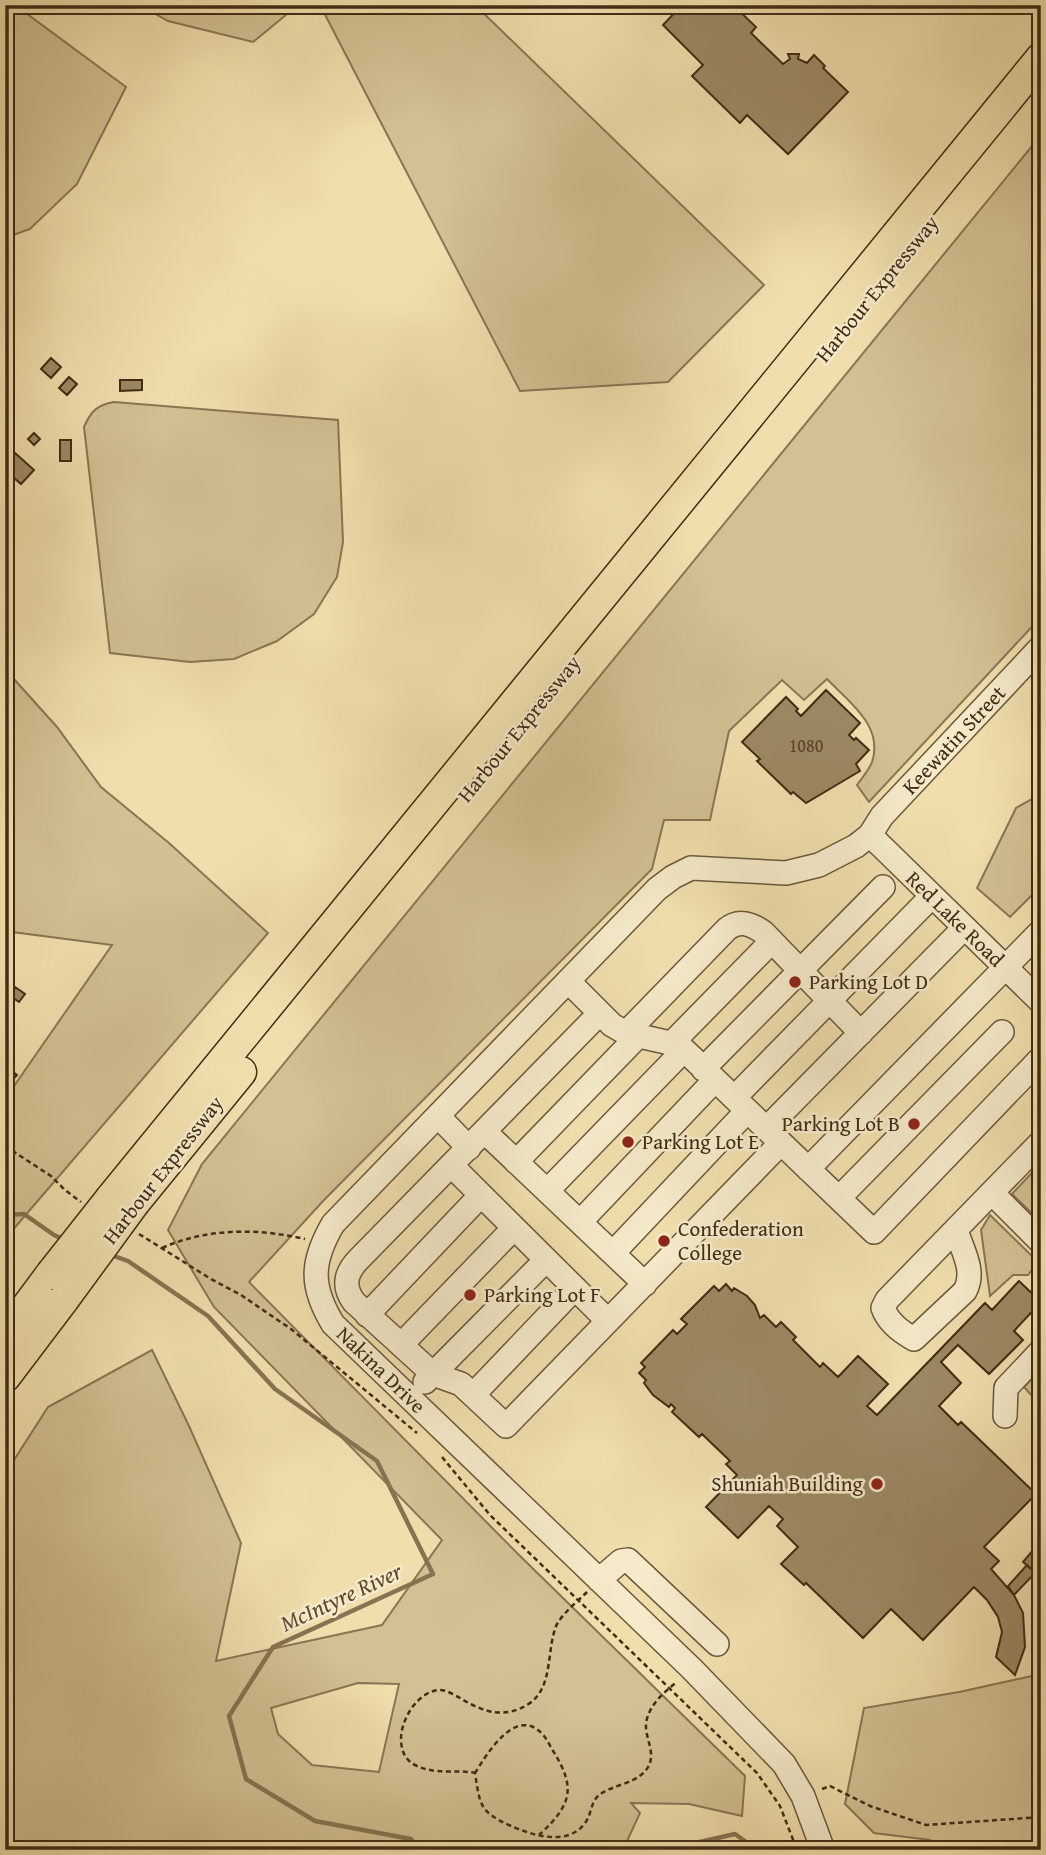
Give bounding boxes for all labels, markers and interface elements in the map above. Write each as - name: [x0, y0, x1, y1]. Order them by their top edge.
- street label: Harbour Expressway: [808, 208, 946, 369]
- street label: Harbour Expressway: [450, 648, 588, 809]
- street label: Keewatin Street: [895, 678, 1013, 801]
- house number: 1080: [789, 732, 824, 759]
- street label: Red Lake Road: [899, 864, 1012, 974]
- place label: Parking Lot D: [809, 966, 928, 997]
- marker: Parking Lot D: [787, 974, 803, 990]
- street label: Harbour Expressway: [95, 1088, 231, 1251]
- place label: Parking Lot B: [782, 1108, 900, 1139]
- marker: Parking Lot B: [906, 1116, 922, 1132]
- place label: Parking Lot E: [642, 1126, 759, 1157]
- marker: Parking Lot E: [620, 1134, 636, 1150]
- place label: Confederation College: [678, 1213, 804, 1268]
- marker: Confederation College: [656, 1233, 672, 1249]
- place label: Parking Lot F: [484, 1279, 601, 1310]
- marker: Parking Lot F: [462, 1287, 478, 1303]
- street label: Nakina Drive: [330, 1319, 433, 1420]
- place label: Shuniah Building: [711, 1468, 864, 1499]
- marker: Shuniah Building: [869, 1476, 885, 1492]
- water label: McIntyre River: [274, 1553, 408, 1639]

